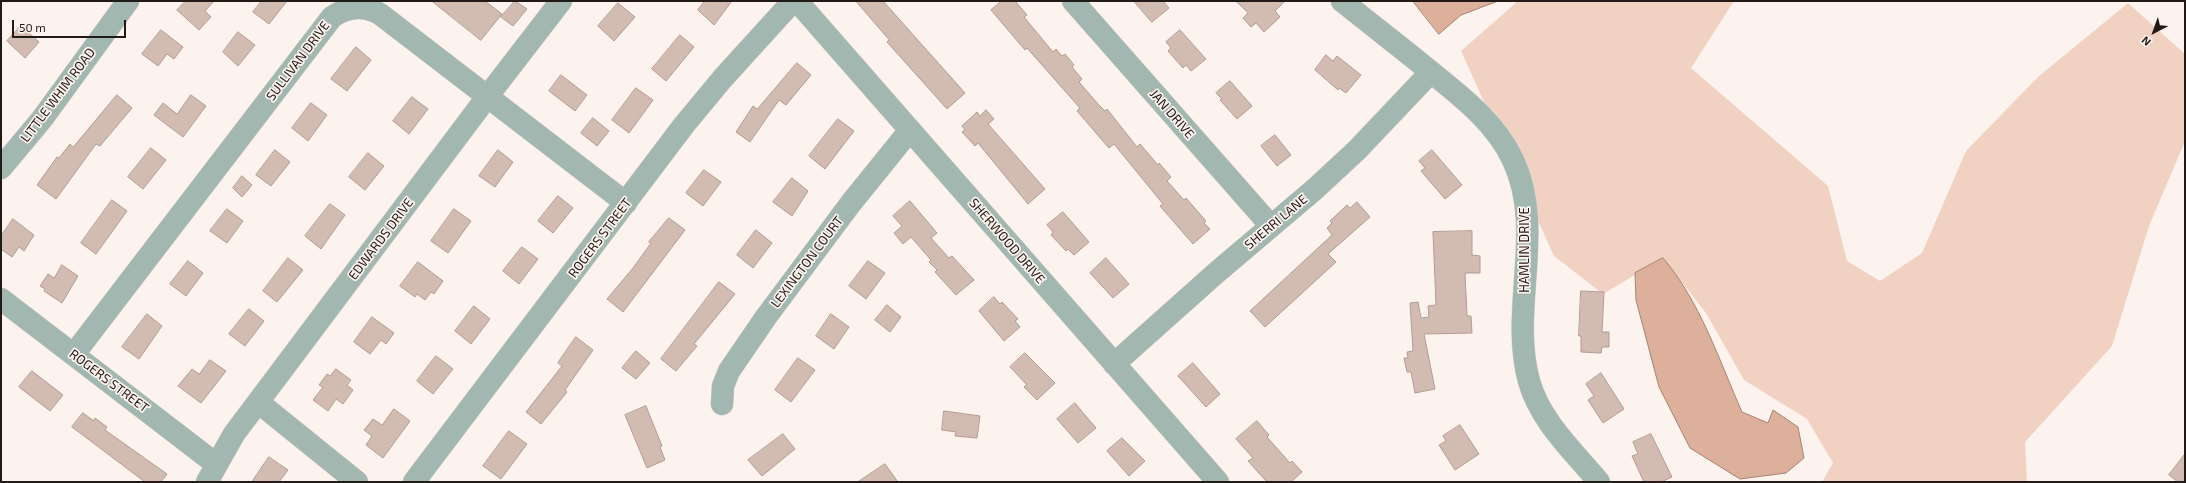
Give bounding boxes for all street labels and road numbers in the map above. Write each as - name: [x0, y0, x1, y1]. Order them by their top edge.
- street label: SULLIVAN DRIVE: [263, 18, 333, 104]
- street label: LITTLE WHIM ROAD: [17, 45, 99, 145]
- street label: JAN DRIVE: [1146, 86, 1198, 142]
- street label: SHERRI LANE: [1242, 191, 1310, 253]
- street label: EDWARDS DRIVE: [345, 195, 417, 283]
- street label: ROGERS STREET: [565, 195, 635, 281]
- street label: SHERWOOD DRIVE: [966, 195, 1048, 287]
- street label: HAMLIN DRIVE: [1517, 207, 1533, 293]
- street label: LEXINGTON COURT: [767, 213, 847, 311]
- street label: ROGERS STREET: [66, 346, 152, 416]

